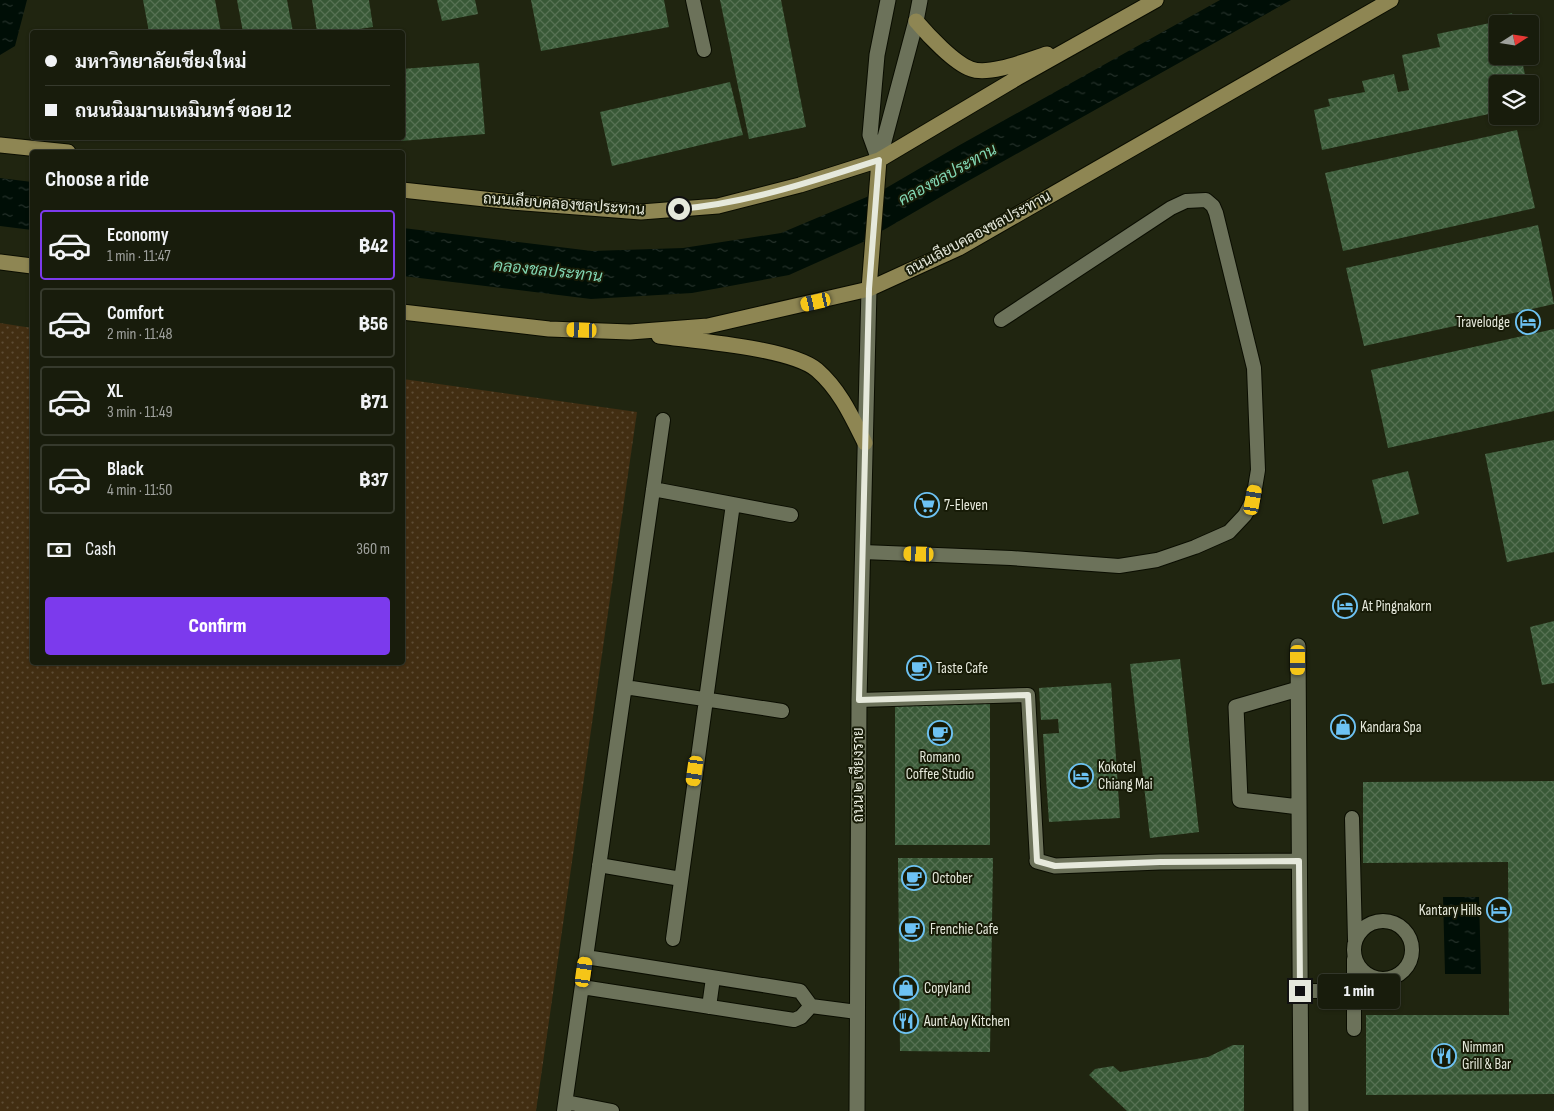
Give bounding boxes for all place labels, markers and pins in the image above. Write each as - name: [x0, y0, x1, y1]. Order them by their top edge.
- hotel icon: Travelodge: [1515, 309, 1541, 335]
- place label: Travelodge: [1456, 313, 1510, 332]
- supermarket icon: 7-Eleven: [914, 492, 940, 518]
- place label: 7-Eleven: [944, 496, 988, 515]
- hotel icon: At Pingnakorn: [1332, 593, 1358, 619]
- place label: At Pingnakorn: [1361, 597, 1432, 616]
- cafe icon: Taste Cafe: [906, 655, 932, 681]
- place label: Taste Cafe: [936, 659, 988, 678]
- shop icon: Kandara Spa: [1330, 714, 1356, 740]
- place label: Kandara Spa: [1360, 718, 1422, 737]
- cafe icon: Romano Coffee Studio: [927, 720, 953, 746]
- place label: Romano Coffee Studio: [906, 748, 974, 784]
- place label: Kokotel Chiang Mai: [1098, 758, 1153, 794]
- hotel icon: Kokotel Chiang Mai: [1068, 763, 1094, 789]
- cafe icon: October: [901, 865, 927, 891]
- place label: October: [932, 869, 973, 888]
- hotel icon: Kantary Hills: [1486, 897, 1512, 923]
- place label: Kantary Hills: [1419, 901, 1482, 920]
- cafe icon: Frenchie Cafe: [899, 916, 925, 942]
- place label: Frenchie Cafe: [930, 920, 999, 939]
- shop icon: Copyland: [893, 975, 919, 1001]
- place label: Copyland: [924, 979, 971, 998]
- restaurant icon: Aunt Aoy Kitchen: [893, 1008, 919, 1034]
- place label: Aunt Aoy Kitchen: [923, 1012, 1010, 1031]
- place label: Nimman Grill & Bar: [1462, 1038, 1512, 1074]
- restaurant icon: Nimman Grill & Bar: [1431, 1043, 1457, 1069]

